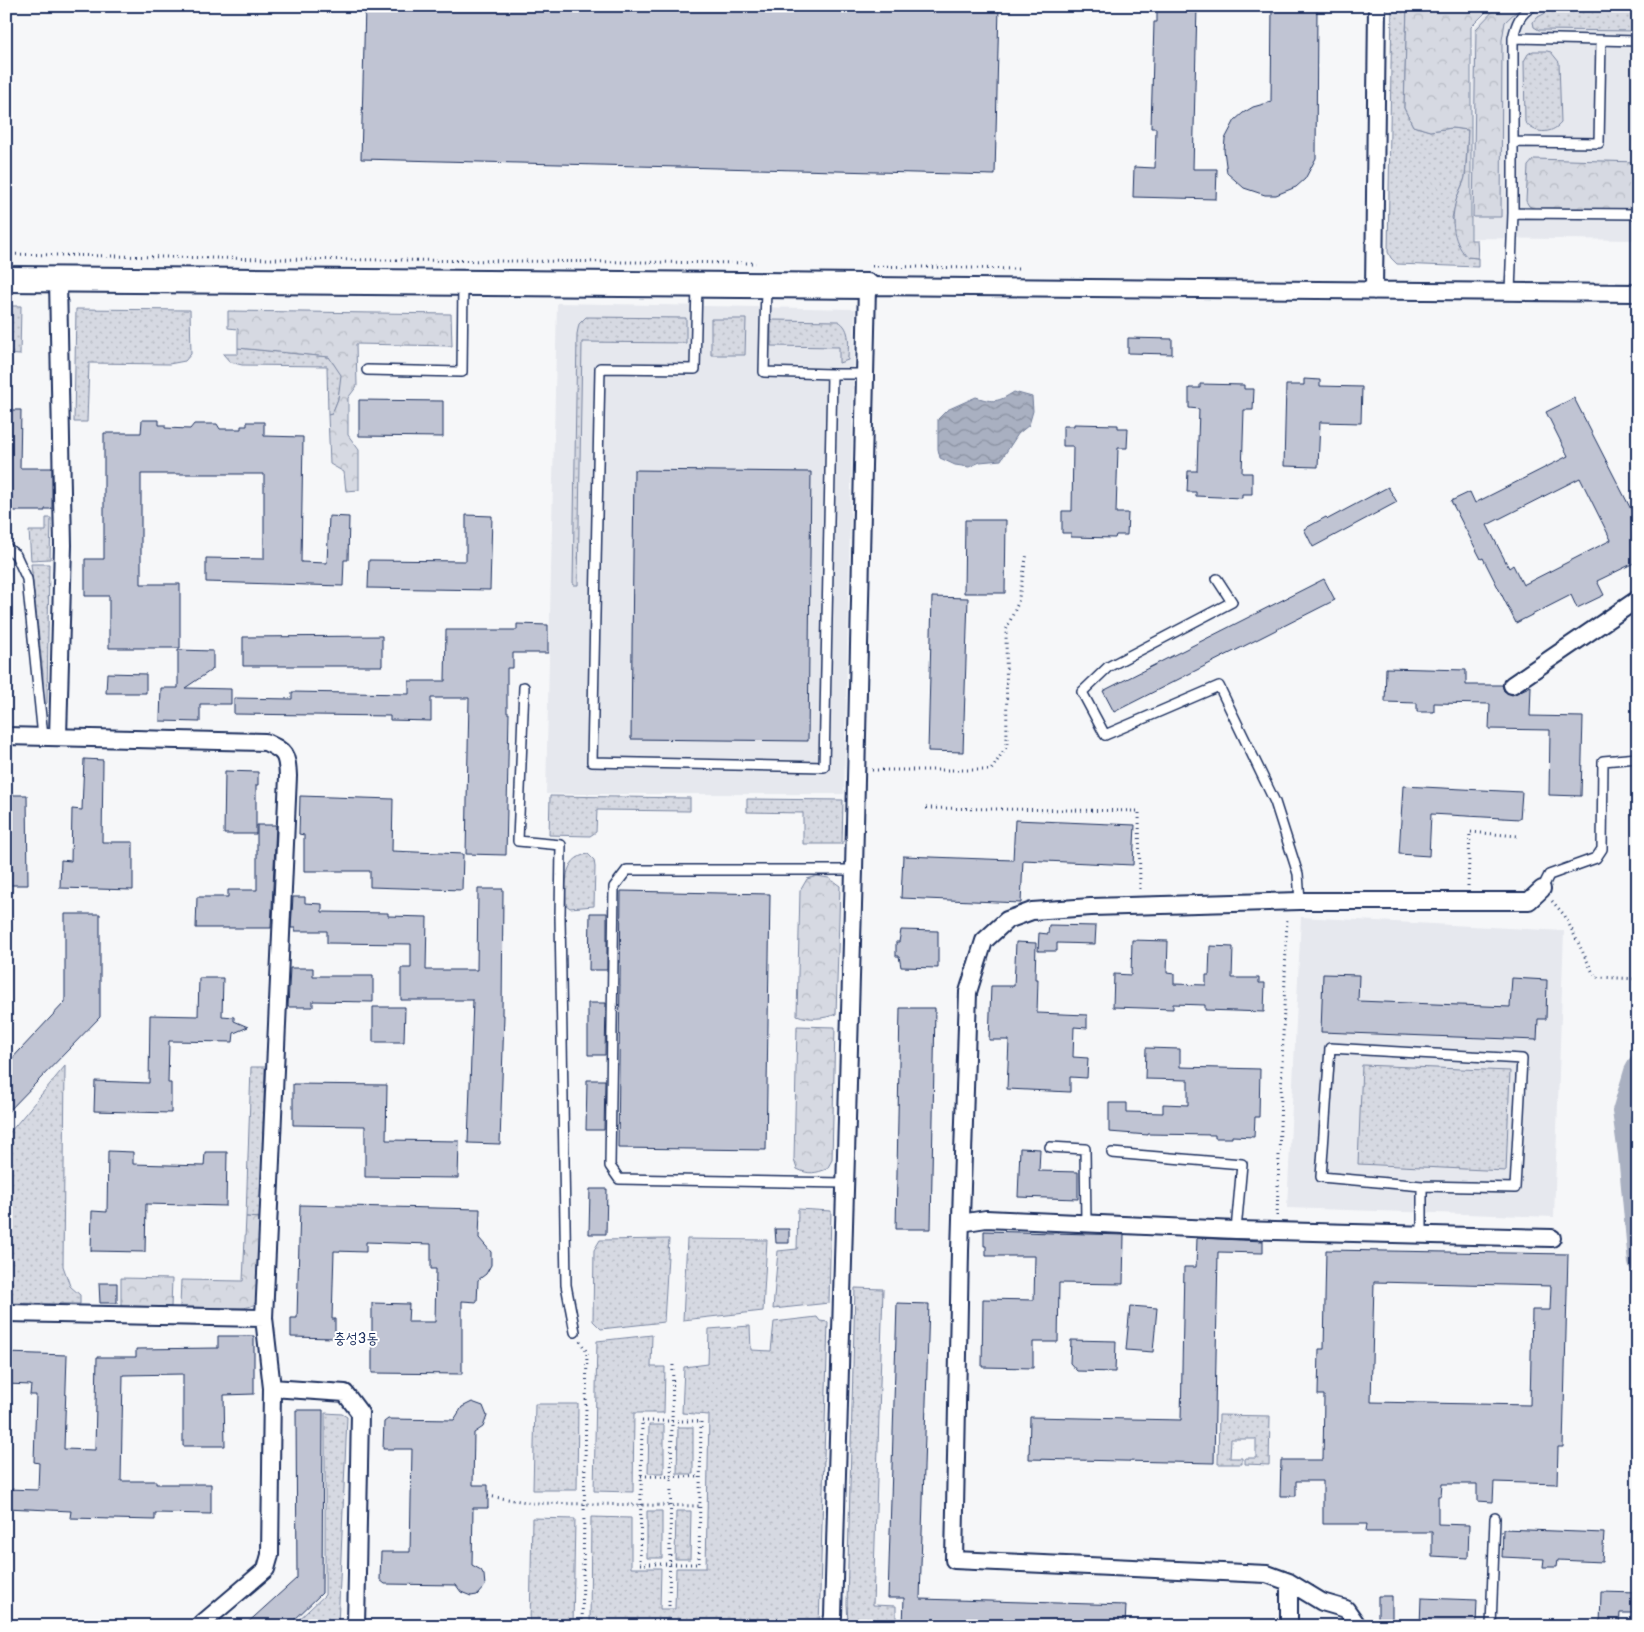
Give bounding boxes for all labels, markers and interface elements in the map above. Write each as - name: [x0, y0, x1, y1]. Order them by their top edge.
- district label: 충성3동: [334, 1329, 378, 1348]

